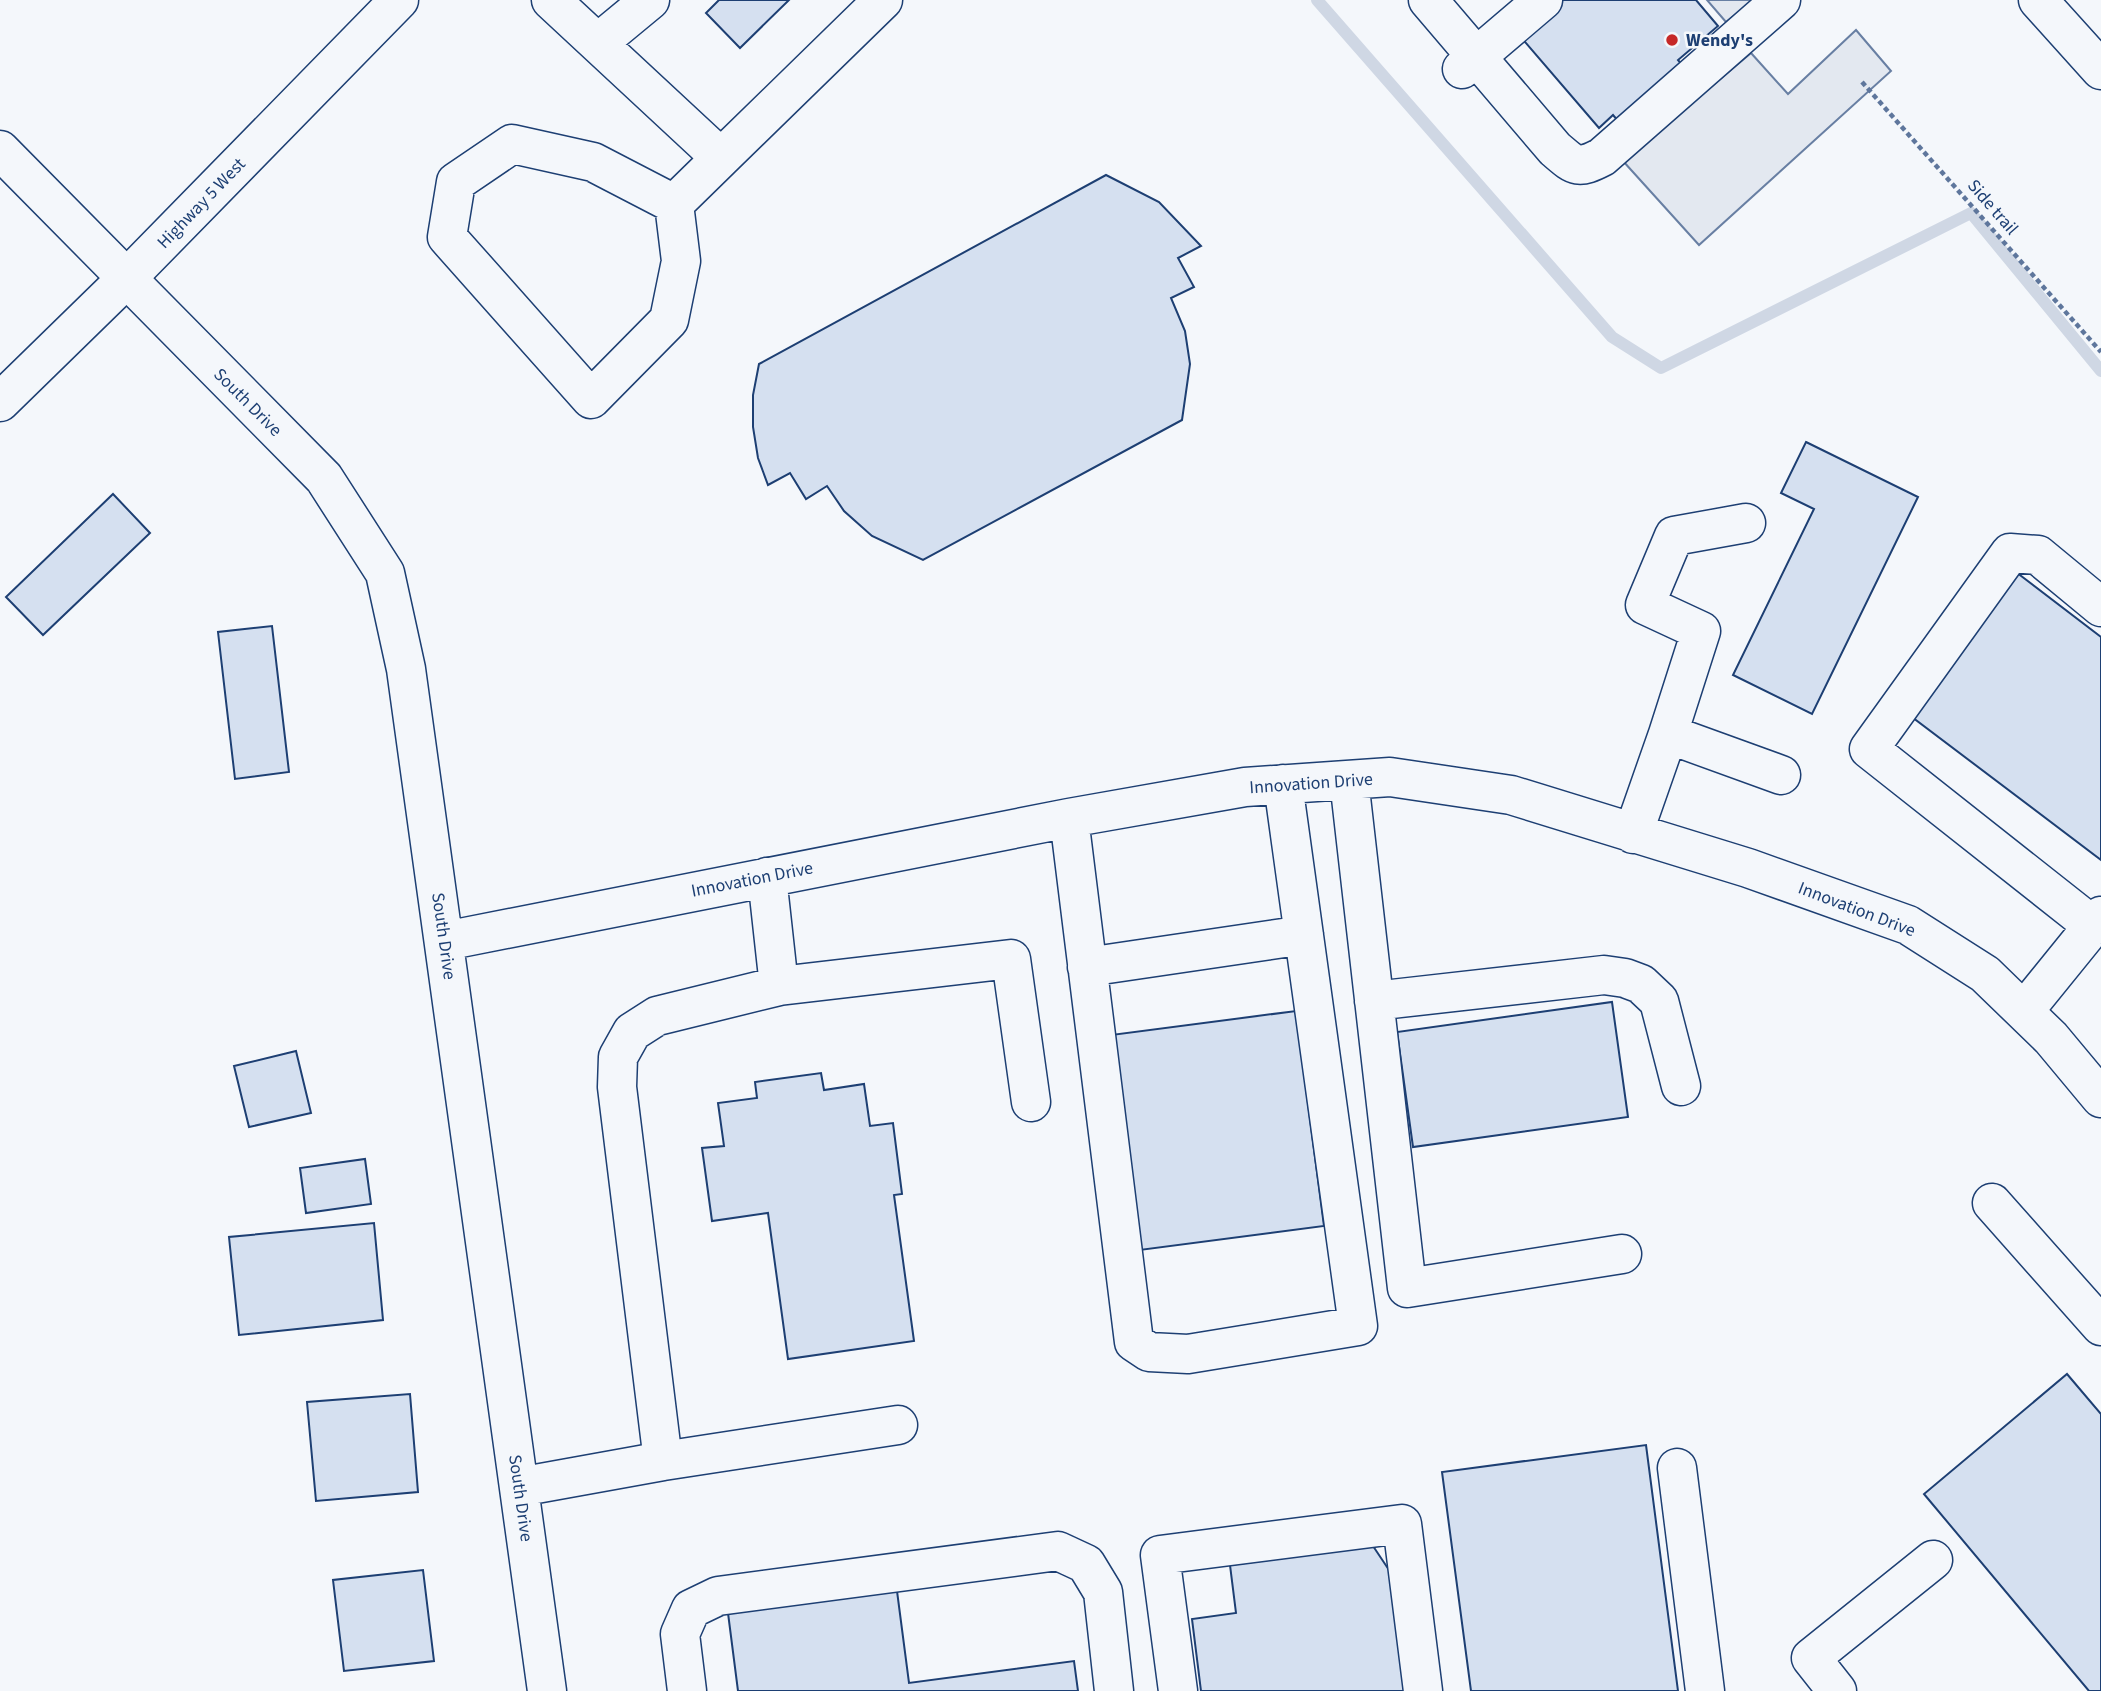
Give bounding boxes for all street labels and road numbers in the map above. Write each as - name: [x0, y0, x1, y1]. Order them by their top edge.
- street label: Highway 5 West: [151, 152, 251, 254]
- street label: Side trail: [1961, 174, 2024, 241]
- street label: South Drive: [208, 363, 288, 442]
- street label: Innovation Drive: [1248, 767, 1374, 800]
- street label: Innovation Drive: [689, 855, 815, 904]
- street label: Innovation Drive: [1795, 876, 1919, 943]
- street label: South Drive: [425, 891, 462, 981]
- street label: South Drive: [502, 1453, 539, 1543]

